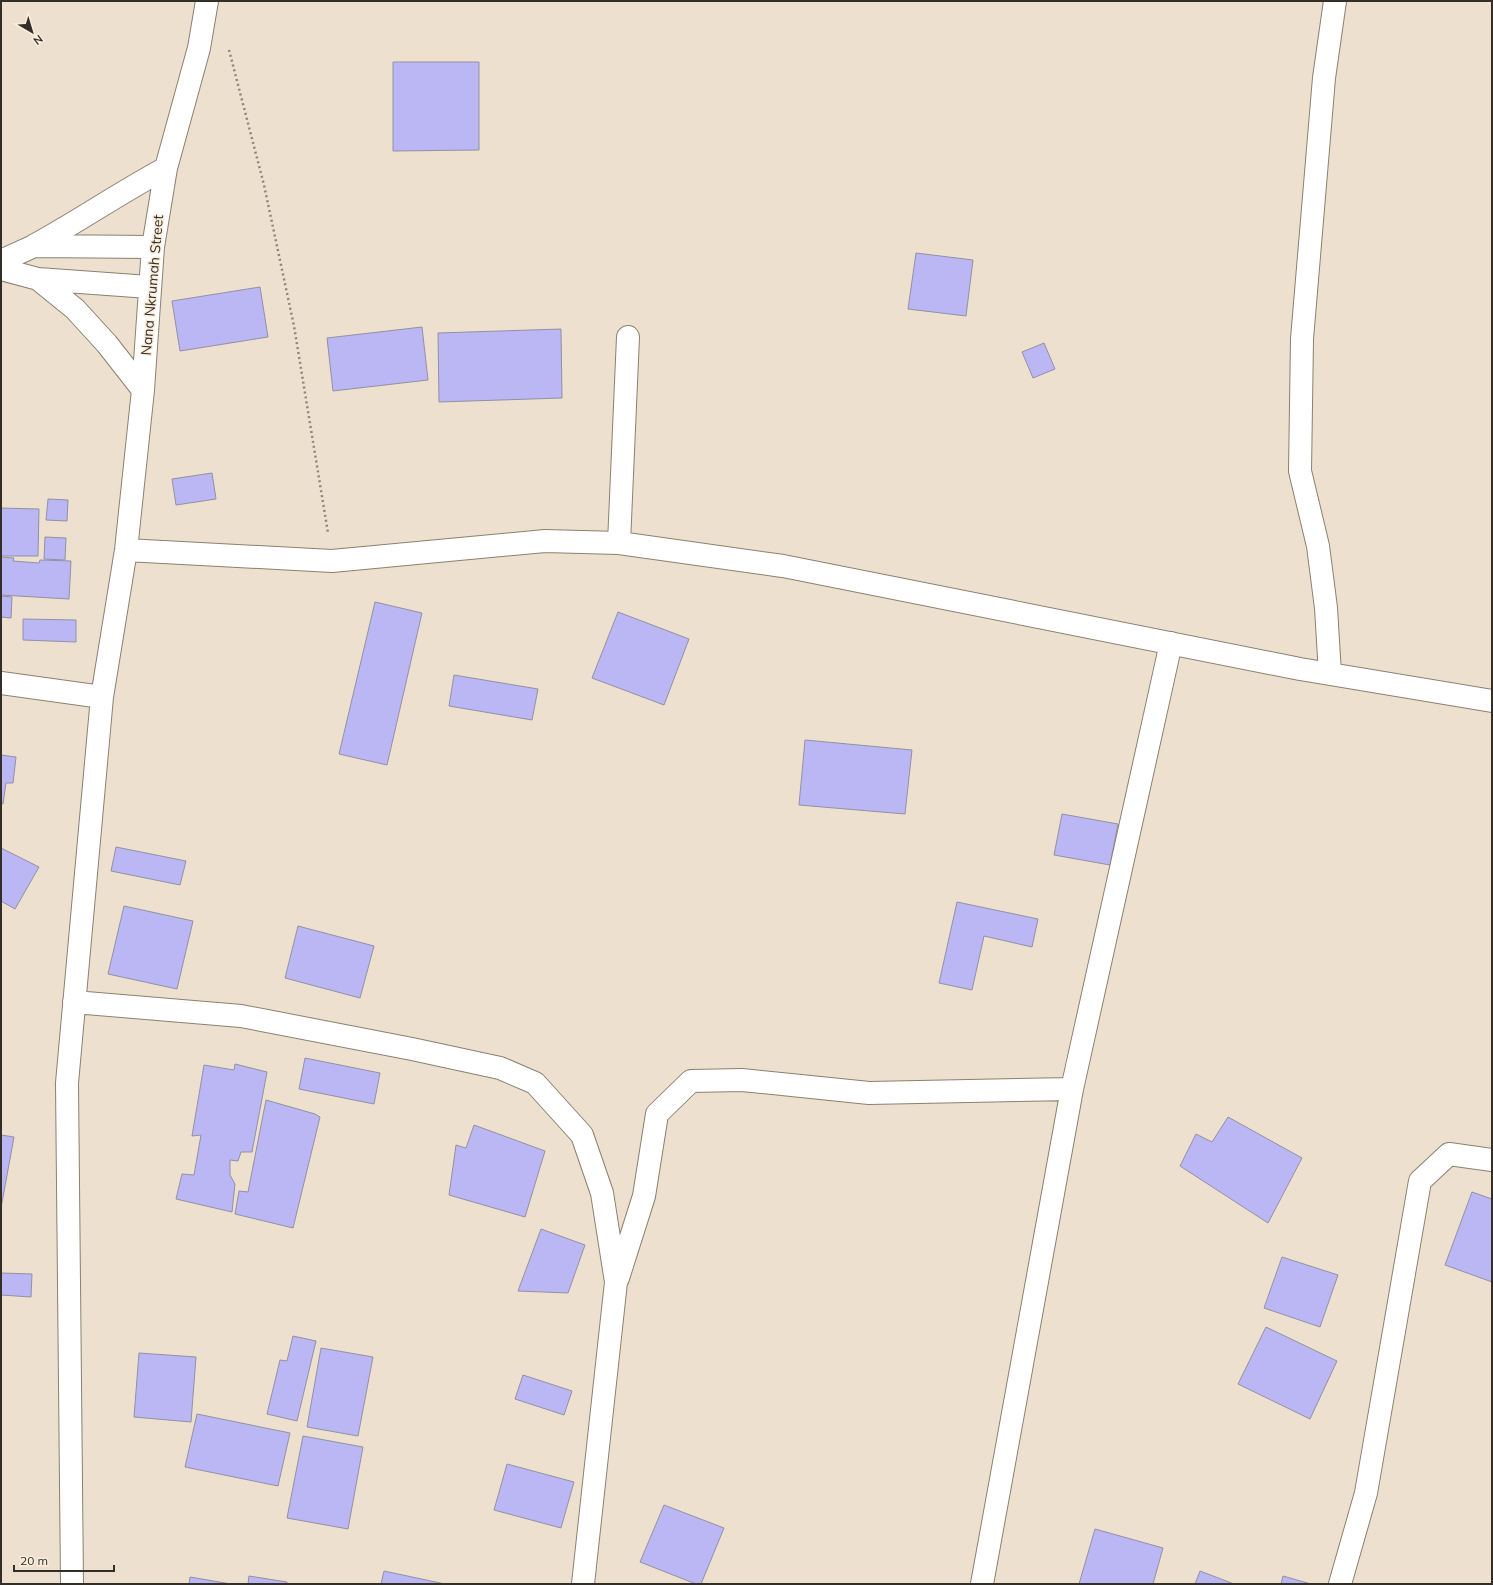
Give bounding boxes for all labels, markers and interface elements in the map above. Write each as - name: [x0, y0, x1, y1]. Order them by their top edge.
- north arrow: [12, 12, 52, 52]
- text: N: [31, 32, 46, 48]
- street label: Nana Nkrumah Street: [137, 214, 167, 356]
- scale bar: [14, 1547, 114, 1573]
- text: 20 m: [20, 1553, 48, 1568]

